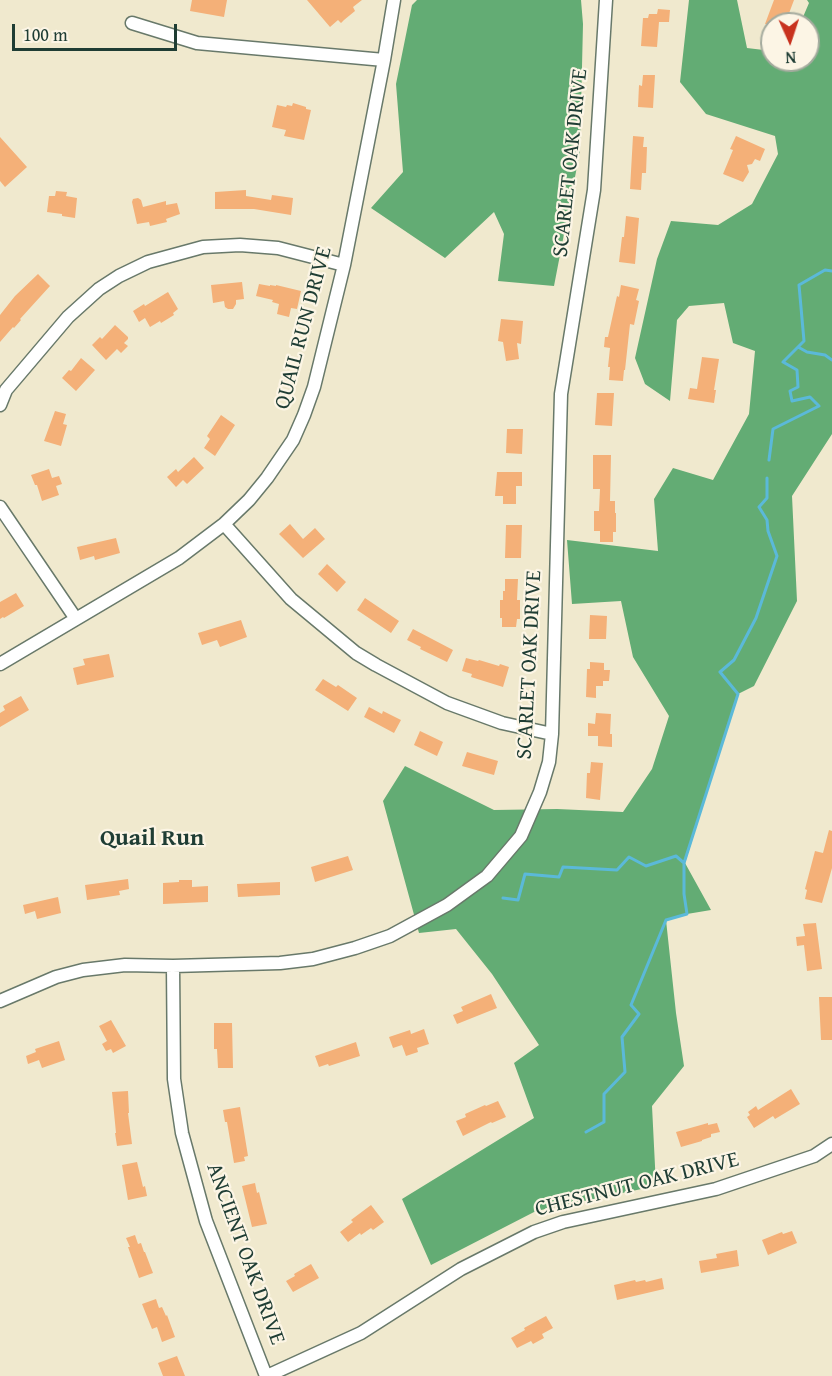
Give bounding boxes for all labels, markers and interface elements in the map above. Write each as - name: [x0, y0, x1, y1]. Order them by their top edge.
- scale bar: [15, 12, 180, 50]
- north arrow: [760, 12, 820, 72]
- text: 100 m: [23, 21, 68, 48]
- text: N: [785, 46, 797, 70]
- street label: SCARLET OAK DRIVE: [548, 67, 594, 259]
- street label: QUAIL RUN DRIVE: [270, 244, 338, 412]
- street label: SCARLET OAK DRIVE: [512, 570, 548, 760]
- district label: Quail Run: [100, 825, 204, 853]
- street label: CHESTNUT OAK DRIVE: [532, 1147, 742, 1223]
- street label: ANCIENT OAK DRIVE: [200, 1160, 290, 1348]

